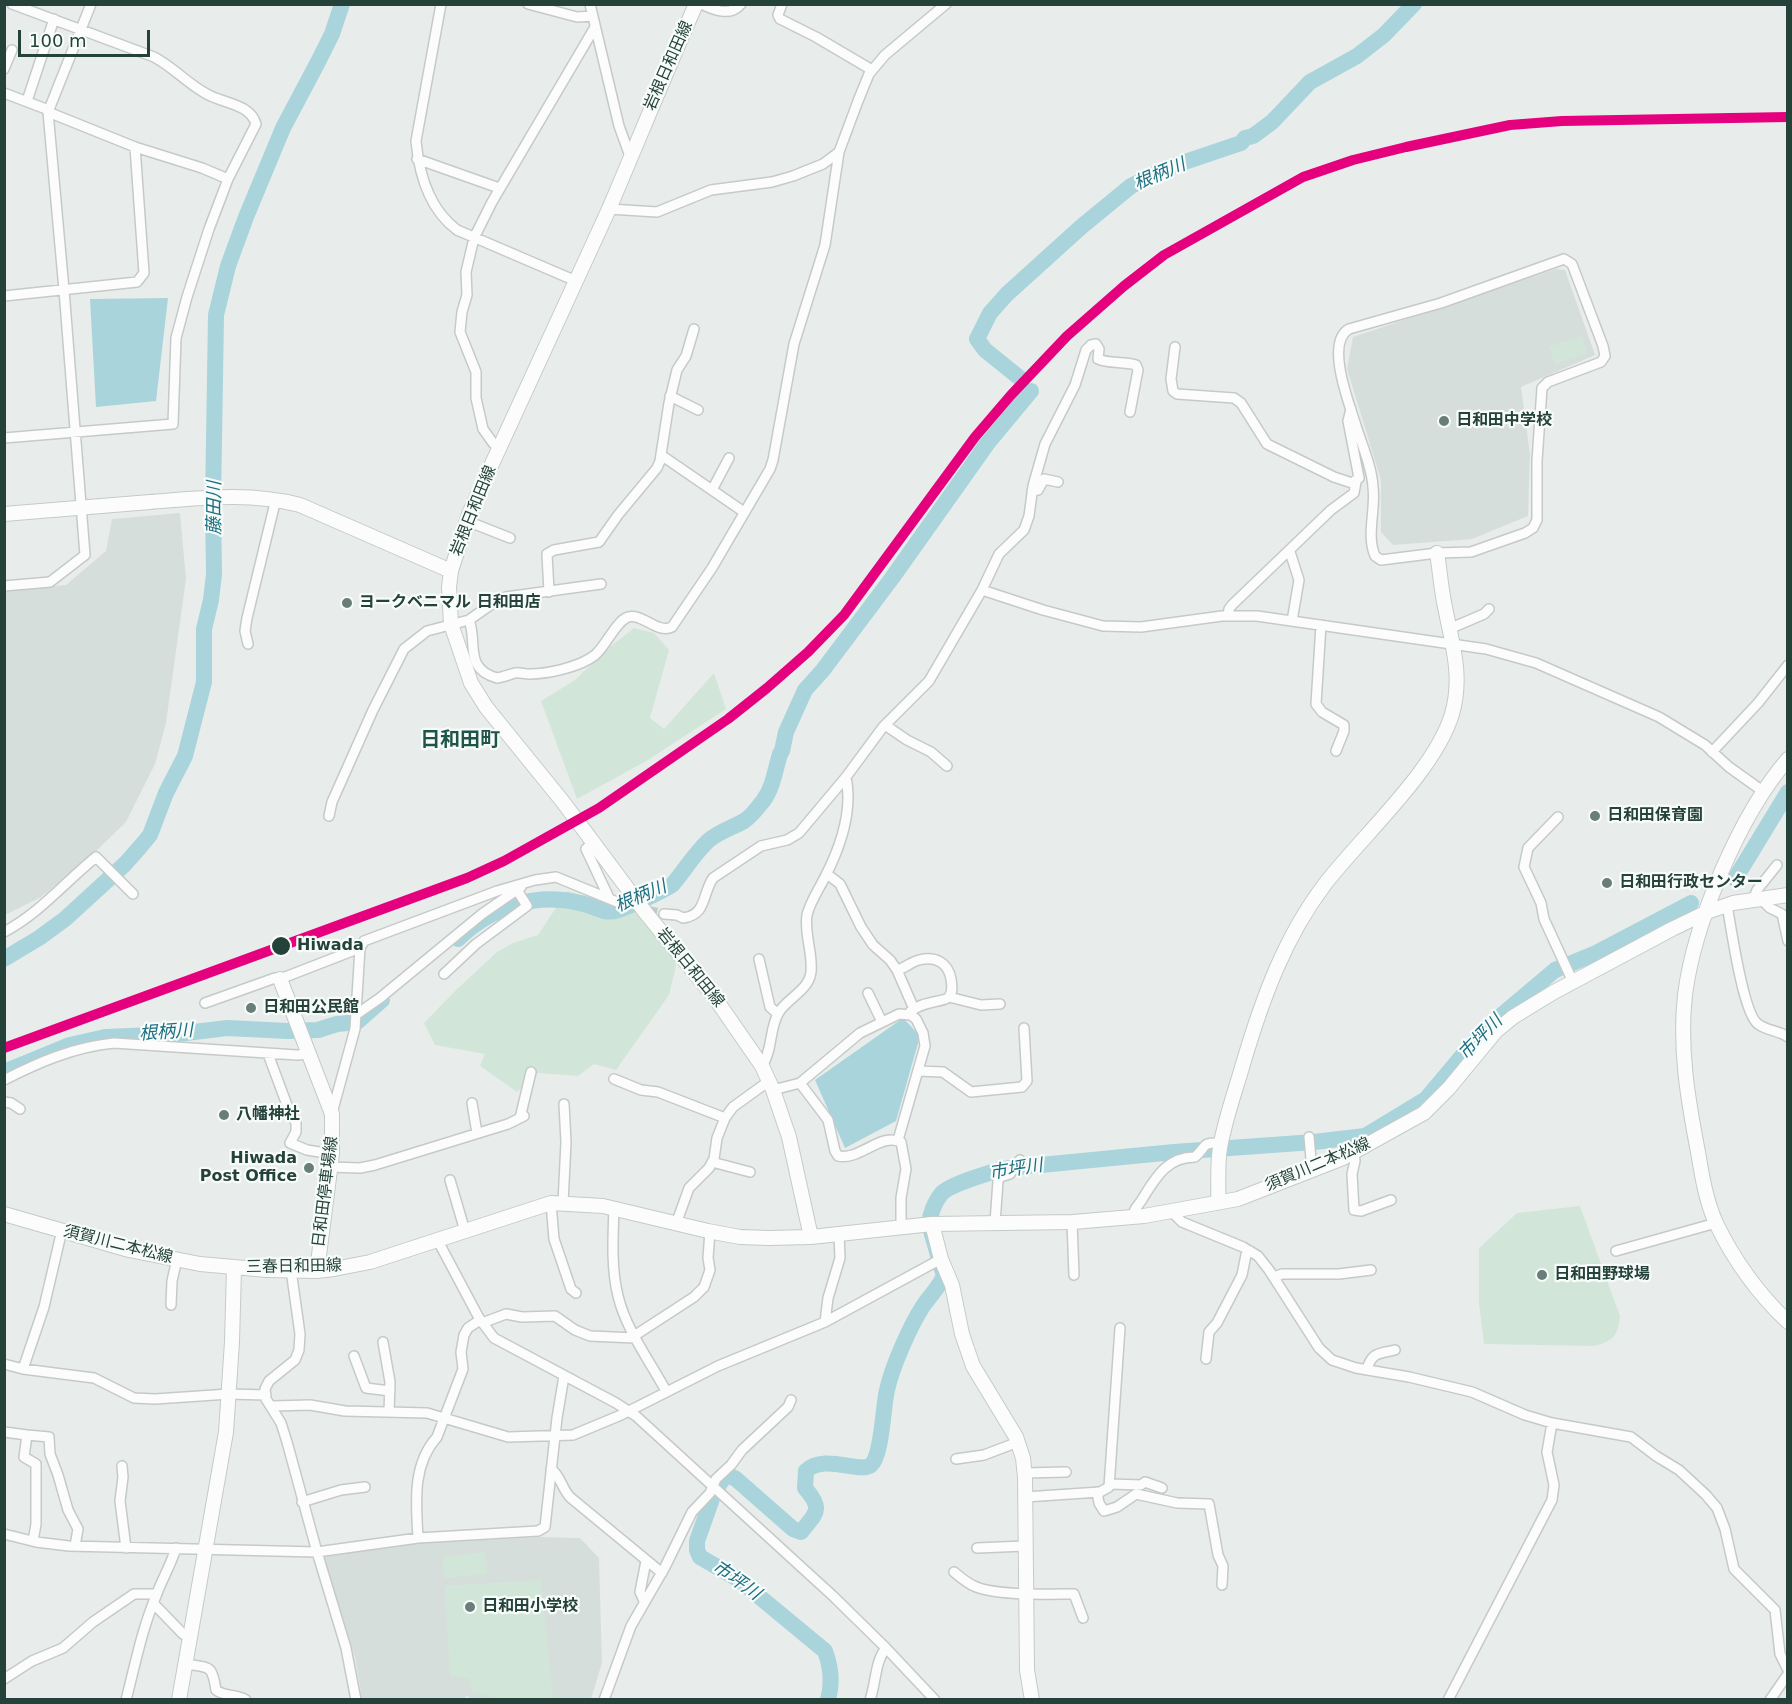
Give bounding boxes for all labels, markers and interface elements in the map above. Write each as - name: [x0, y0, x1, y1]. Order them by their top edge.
- scale bar: [21, 18, 153, 56]
- street label: 岩根日和田線: [641, 18, 697, 114]
- text: 100 m: [29, 30, 87, 51]
- water label: 根柄川: [1131, 155, 1189, 195]
- place label: 日和田中学校: [1456, 411, 1552, 431]
- marker: 日和田中学校: [1437, 414, 1451, 428]
- street label: 岩根日和田線: [447, 463, 501, 559]
- water label: 藤田川: [204, 481, 226, 535]
- place label: ヨークベニマル 日和田店: [359, 593, 541, 613]
- marker: ヨークベニマル 日和田店: [340, 596, 354, 610]
- district label: 日和田町: [420, 729, 500, 753]
- place label: 日和田保育園: [1607, 806, 1703, 826]
- marker: 日和田保育園: [1588, 809, 1602, 823]
- place label: 日和田行政センター: [1619, 873, 1763, 893]
- marker: 日和田行政センター: [1600, 876, 1614, 890]
- water label: 根柄川: [612, 877, 670, 917]
- street label: 岩根日和田線: [652, 925, 728, 1011]
- marker: Hiwada: [270, 935, 292, 957]
- place label: Hiwada: [297, 936, 364, 956]
- place label: 日和田公民館: [263, 998, 359, 1018]
- marker: 日和田公民館: [244, 1001, 258, 1015]
- water label: 市坪川: [1454, 1011, 1508, 1065]
- water label: 根柄川: [138, 1020, 194, 1046]
- place label: 八幡神社: [236, 1105, 300, 1125]
- marker: 八幡神社: [217, 1108, 231, 1122]
- street label: 須賀川二本松線: [1263, 1134, 1373, 1196]
- street label: 日和田停車場線: [310, 1135, 342, 1249]
- place label: Hiwada Post Office: [200, 1149, 297, 1187]
- water label: 市坪川: [988, 1155, 1044, 1185]
- marker: Hiwada Post Office: [302, 1161, 316, 1175]
- street label: 須賀川二本松線: [61, 1222, 175, 1268]
- street label: 三春日和田線: [246, 1257, 342, 1277]
- place label: 日和田野球場: [1554, 1265, 1650, 1285]
- marker: 日和田野球場: [1535, 1268, 1549, 1282]
- water label: 市坪川: [708, 1557, 764, 1605]
- place label: 日和田小学校: [482, 1597, 578, 1617]
- marker: 日和田小学校: [463, 1600, 477, 1614]

